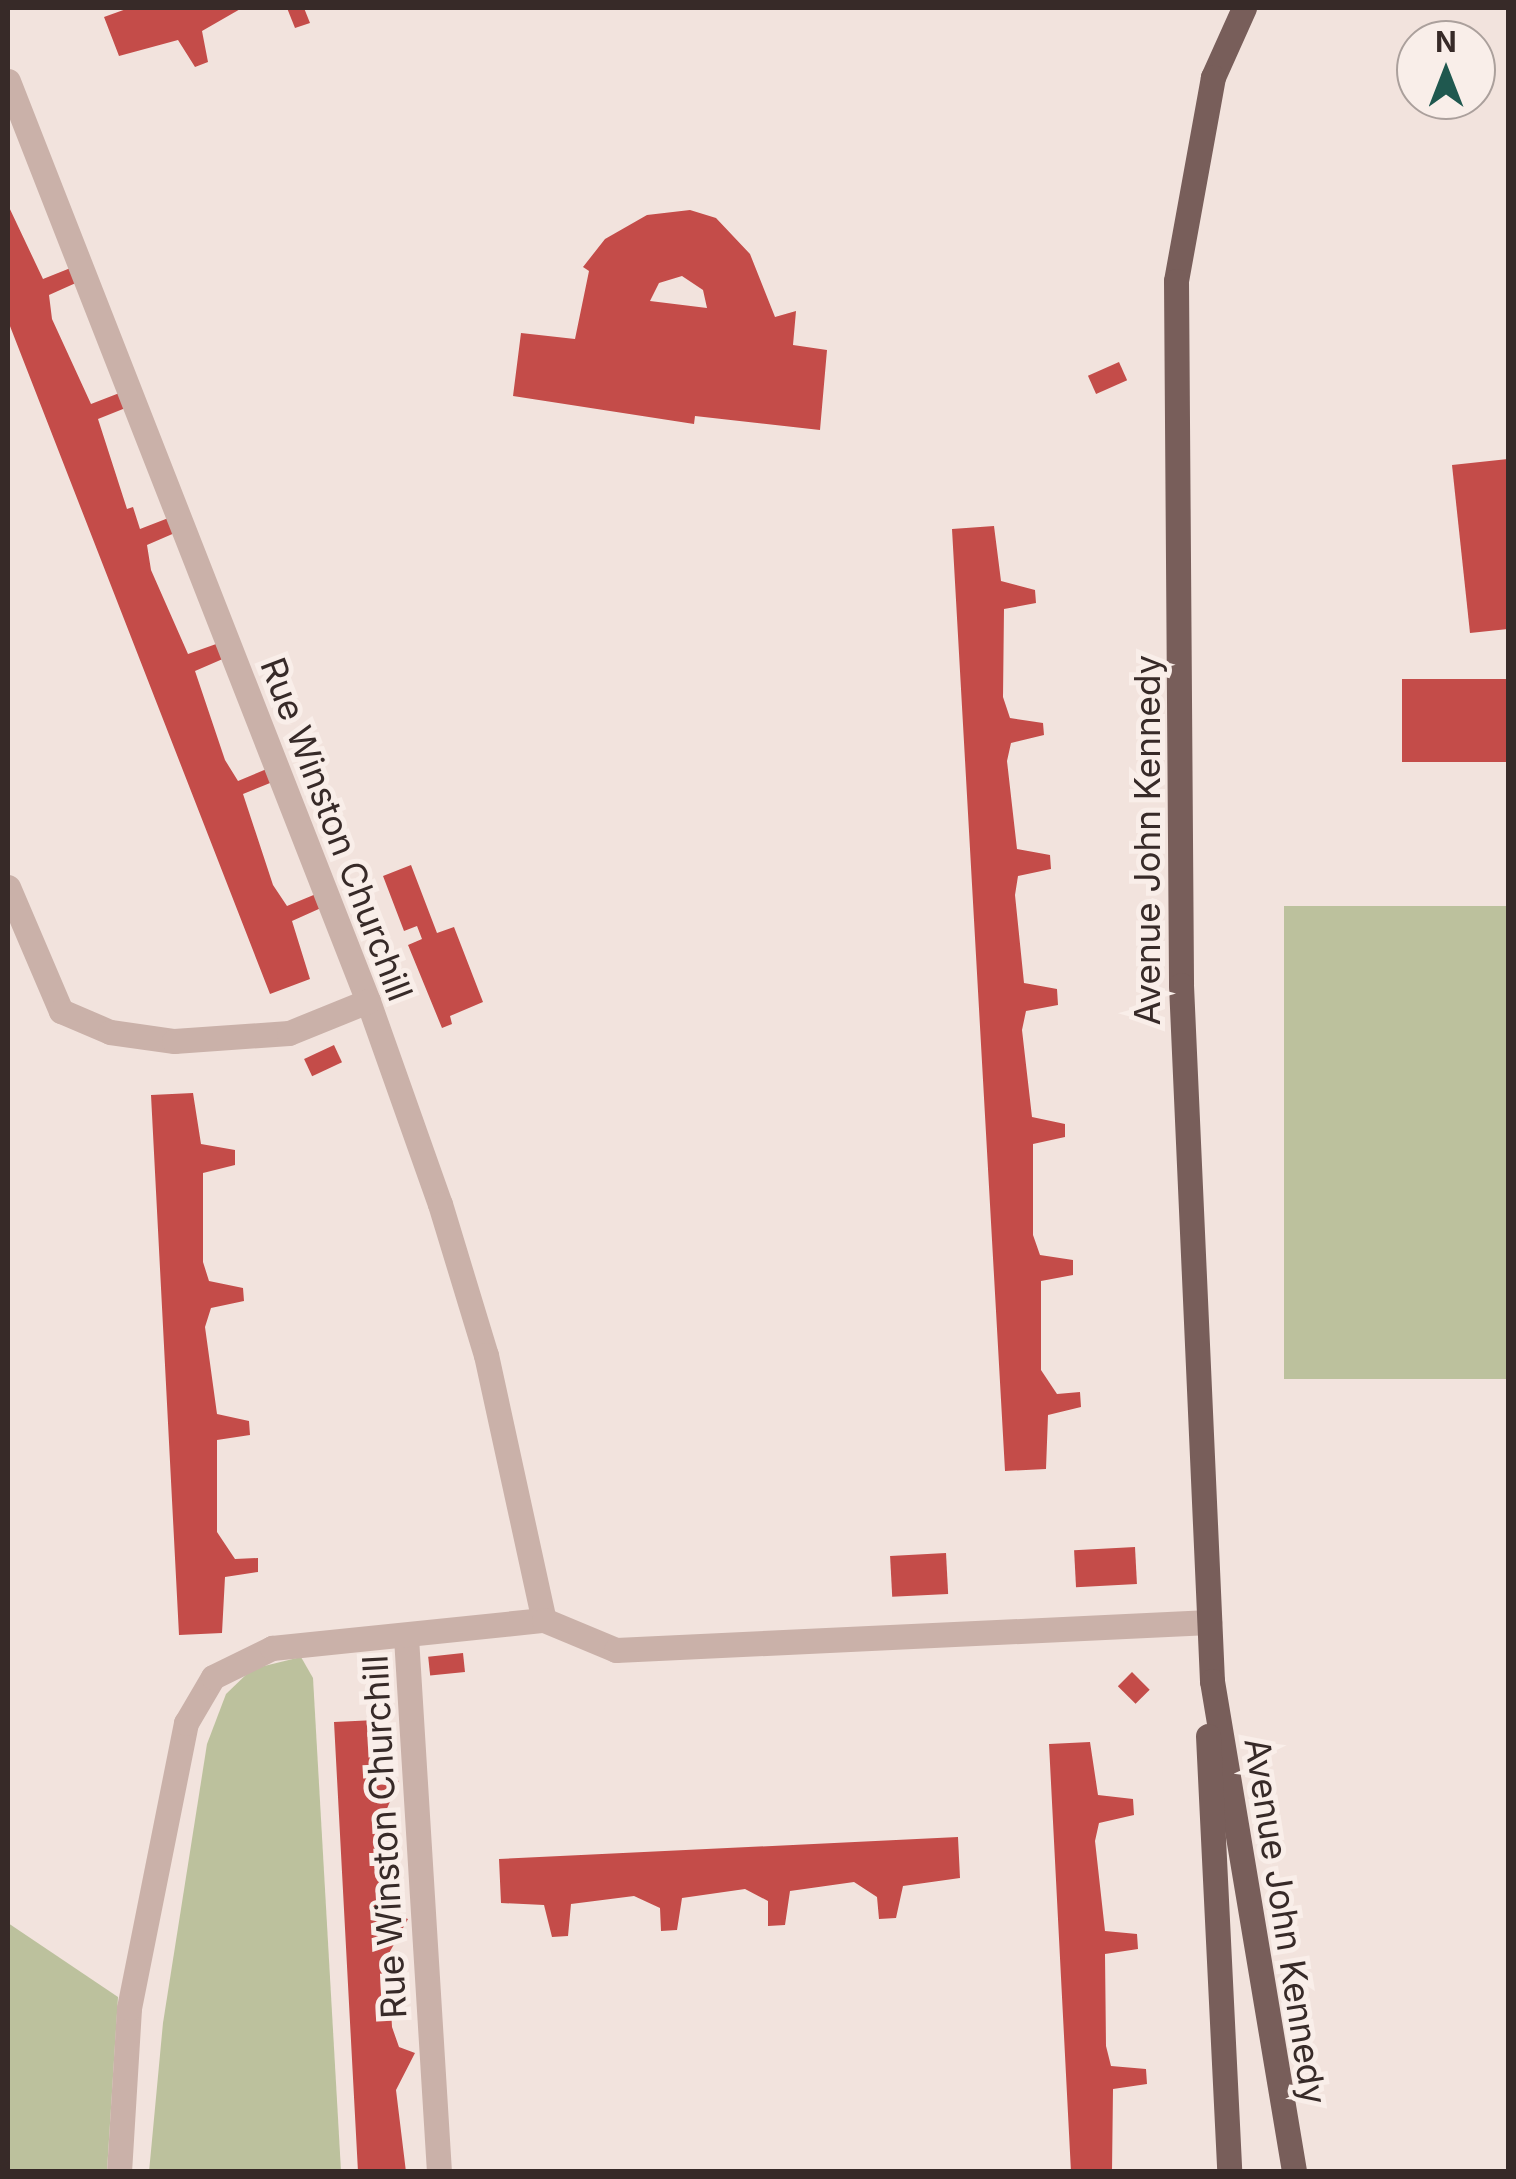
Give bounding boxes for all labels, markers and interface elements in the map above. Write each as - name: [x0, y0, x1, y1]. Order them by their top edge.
- north arrow: [1396, 20, 1496, 120]
- text: N: [1435, 25, 1457, 59]
- street label: Rue Winston Churchill: [252, 652, 422, 1006]
- street label: Avenue John Kennedy: [1126, 655, 1168, 1025]
- street label: Rue Winston Churchill: [354, 1654, 414, 2020]
- street label: Avenue John Kennedy: [1236, 1735, 1336, 2107]

